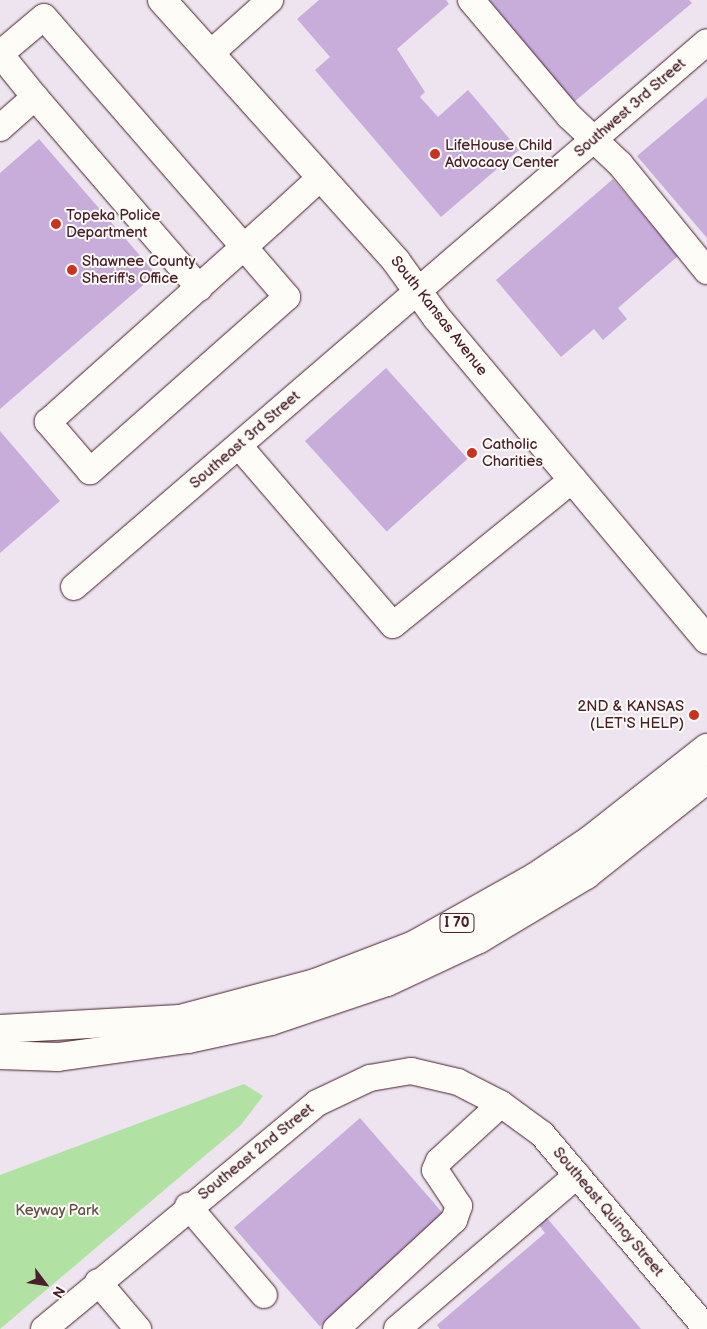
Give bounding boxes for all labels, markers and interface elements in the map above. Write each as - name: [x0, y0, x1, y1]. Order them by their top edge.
- street label: Southwest 3rd Street: [571, 55, 689, 161]
- place label: LifeHouse Child Advocacy Center: [445, 136, 560, 171]
- marker: LifeHouse Child Advocacy Center: [429, 148, 441, 160]
- place label: Topeka Police Department: [66, 206, 160, 241]
- marker: Topeka Police Department: [50, 218, 62, 230]
- place label: Shawnee County Sheriff's Office: [82, 252, 195, 287]
- street label: South Kansas Avenue: [387, 253, 491, 379]
- marker: Shawnee County Sheriff's Office: [66, 264, 78, 276]
- street label: Southeast 3rd Street: [186, 387, 304, 493]
- place label: Catholic Charities: [482, 435, 543, 470]
- marker: Catholic Charities: [466, 447, 478, 459]
- place label: 2ND & KANSAS (LET'S HELP): [577, 697, 684, 732]
- marker: 2ND & KANSAS (LET'S HELP): [688, 709, 700, 721]
- road number: I 70: [438, 911, 476, 934]
- street label: Southeast 2nd Street: [195, 1100, 317, 1204]
- street label: Southeast Quincy Street: [548, 1143, 668, 1281]
- park label: Keyway Park: [15, 1202, 99, 1220]
- north arrow: [20, 1259, 70, 1309]
- text: N: [48, 1283, 68, 1301]

